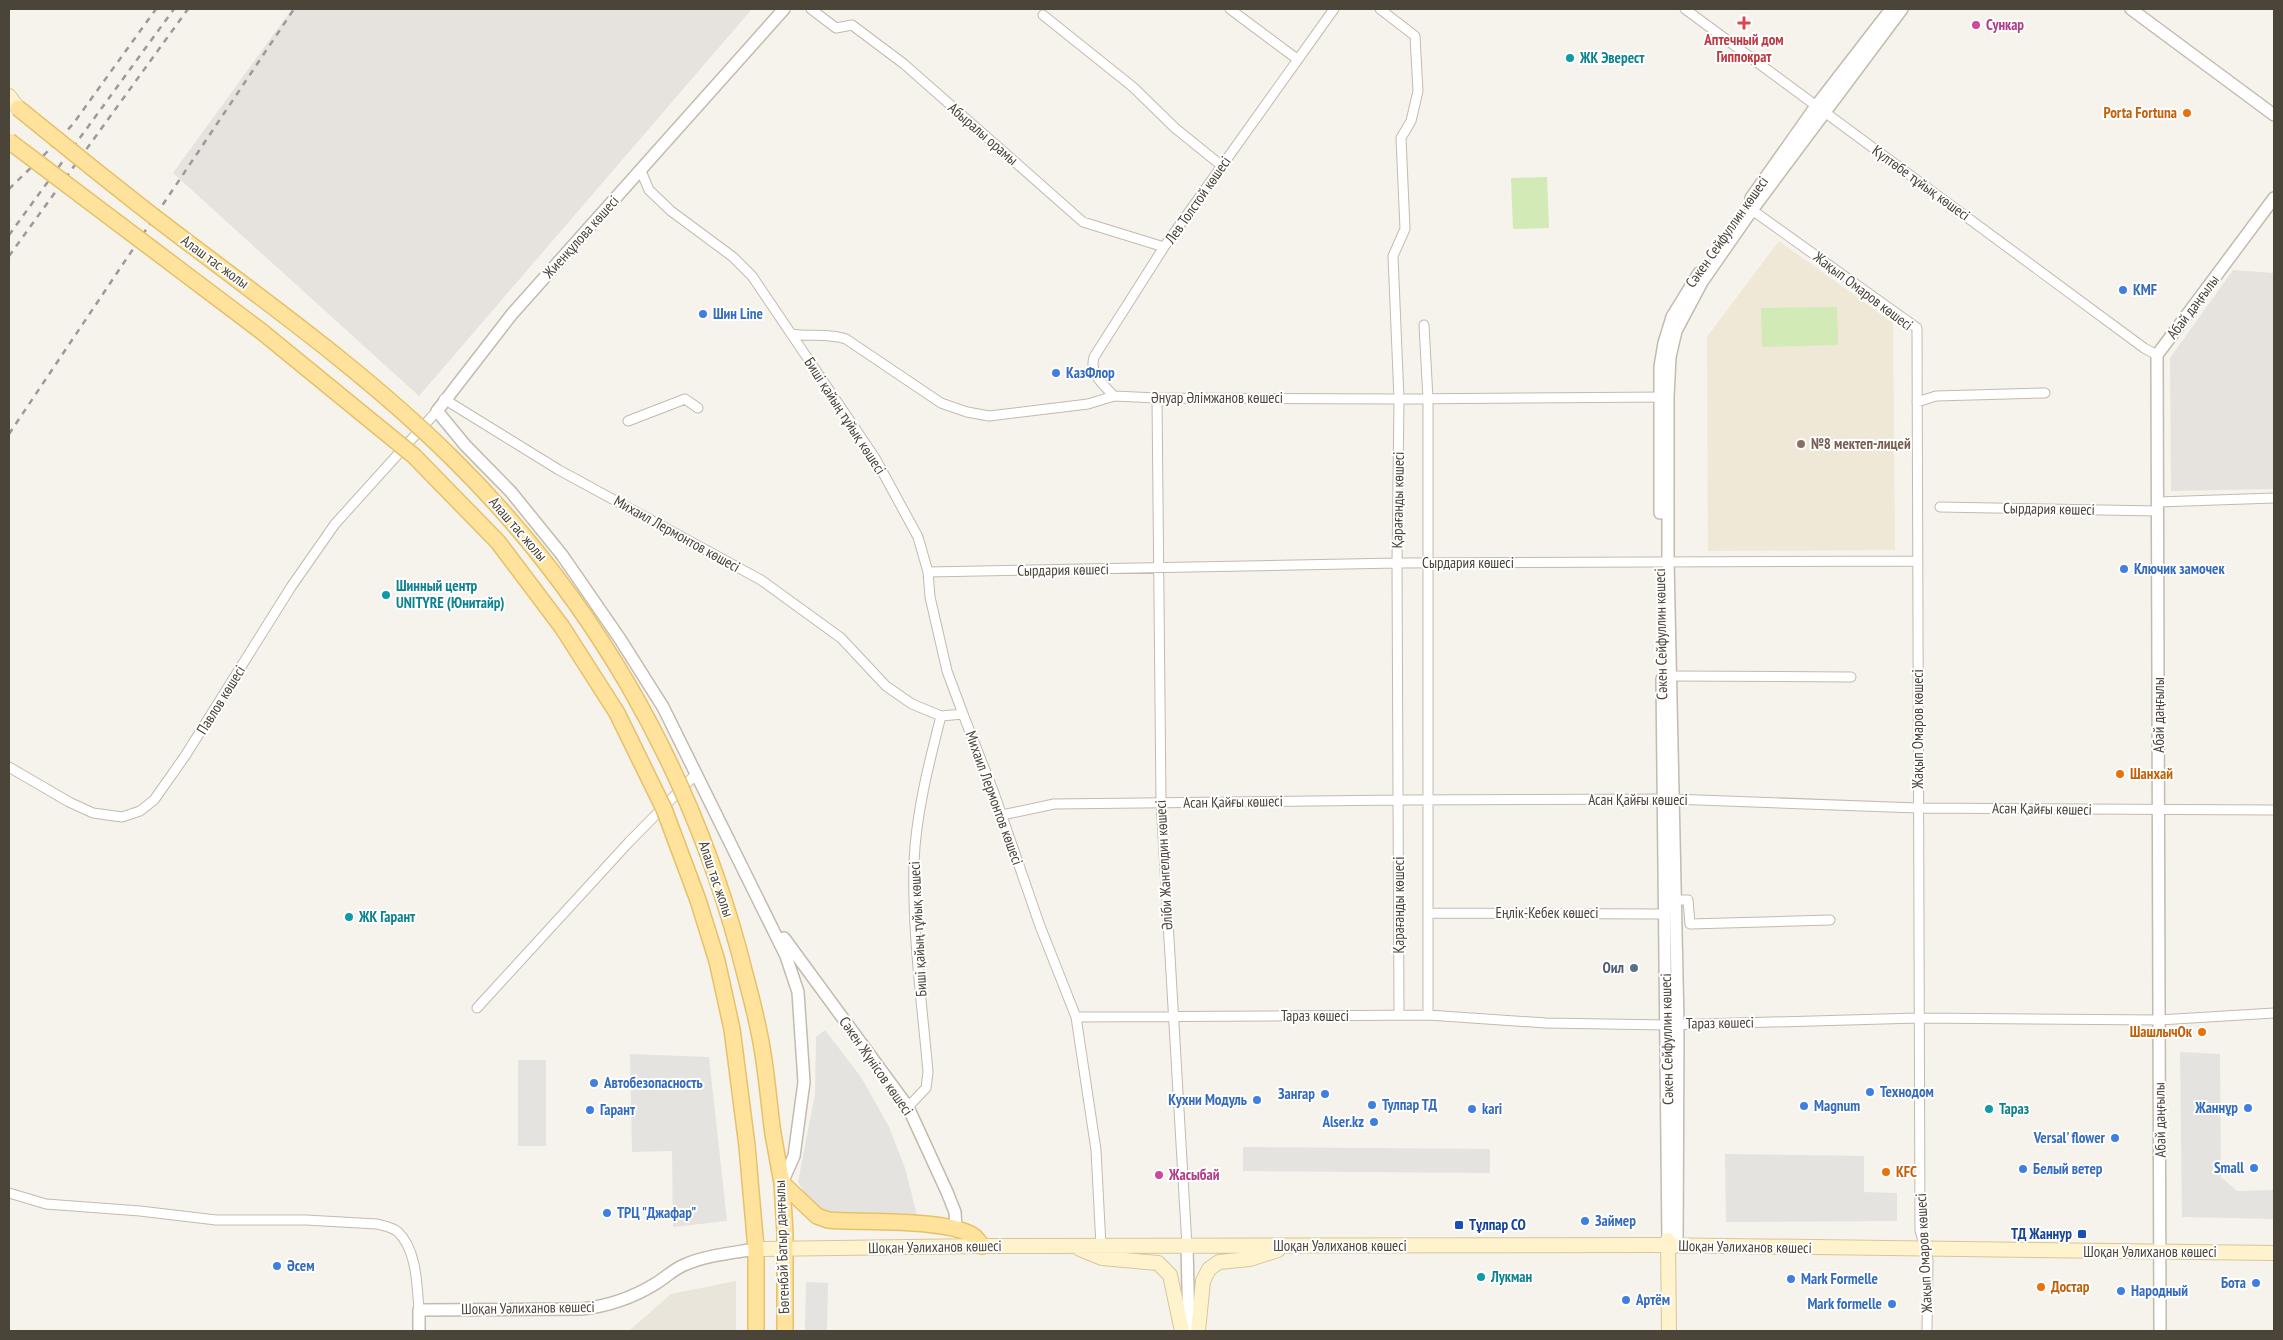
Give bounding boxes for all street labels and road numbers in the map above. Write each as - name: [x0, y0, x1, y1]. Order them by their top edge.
- street label: Абыралы орамы: [944, 98, 1022, 169]
- street label: Күлтөбе тұйық көшесі: [1869, 141, 1974, 225]
- street label: Лев Толстой көшесі: [1160, 152, 1235, 248]
- street label: Сәкен Сейфуллин көшесі: [1681, 172, 1772, 291]
- street label: Жиенқұлова көшесі: [538, 191, 623, 283]
- street label: Алаш тас жолы: [178, 231, 253, 293]
- street label: Жақып Омаров көшесі: [1809, 246, 1917, 334]
- street label: Абай даңғылы: [2162, 271, 2223, 343]
- street label: Биші қайың тұйық көшесі: [801, 354, 890, 478]
- street label: Әнуар Әлімжанов көшесі: [1151, 388, 1283, 407]
- street label: Қарағанды көшесі: [1387, 451, 1408, 549]
- street label: Михаил Лермонтов көшесі: [611, 491, 744, 576]
- street label: Алаш тас жолы: [485, 493, 551, 565]
- street label: Сырдария көшесі: [2003, 498, 2095, 519]
- street label: Сырдария көшесі: [1422, 553, 1514, 572]
- street label: Сырдария көшесі: [1017, 559, 1109, 580]
- street label: Сәкен Сейфуллин көшесі: [1650, 568, 1671, 700]
- street label: Павлов көшесі: [192, 662, 249, 738]
- street label: Жақып Омаров көшесі: [1908, 669, 1927, 790]
- street label: Абай даңғылы: [2149, 677, 2168, 753]
- street label: Михаил Лермонтов көшесі: [961, 728, 1028, 867]
- street label: Асан Қайғы көшесі: [1588, 790, 1688, 809]
- street label: Асан Қайғы көшесі: [1183, 791, 1283, 812]
- street label: Асан Қайғы көшесі: [1992, 798, 2092, 819]
- street label: Әліби Жангелдин көшесі: [1151, 800, 1176, 931]
- street label: Алаш тас жолы: [695, 838, 738, 919]
- street label: Қарағанды көшесі: [1389, 857, 1408, 953]
- street label: Биші қайың тұйық көшесі: [904, 861, 931, 997]
- street label: Еңлік-Кебек көшесі: [1496, 903, 1598, 922]
- street label: Сәкен Сейфуллин көшесі: [1656, 973, 1677, 1105]
- street label: Тараз көшесі: [1281, 1006, 1349, 1025]
- street label: Тараз көшесі: [1686, 1012, 1754, 1033]
- street label: Сәкен Жүнісов көшесі: [835, 1013, 918, 1119]
- street label: Абай даңғылы: [2149, 1082, 2170, 1158]
- street label: Бөгенбай Батыр даңғылы: [770, 1180, 793, 1314]
- street label: Жақып Омаров көшесі: [1911, 1193, 1936, 1314]
- street label: Шоқан Уәлиханов көшесі: [868, 1236, 1002, 1257]
- street label: Шоқан Уәлиханов көшесі: [1273, 1236, 1407, 1255]
- street label: Шоқан Уәлиханов көшесі: [1678, 1236, 1812, 1257]
- street label: Шоқан Уәлиханов көшесі: [2083, 1242, 2217, 1261]
- street label: Шоқан Уәлиханов көшесі: [461, 1297, 595, 1318]

